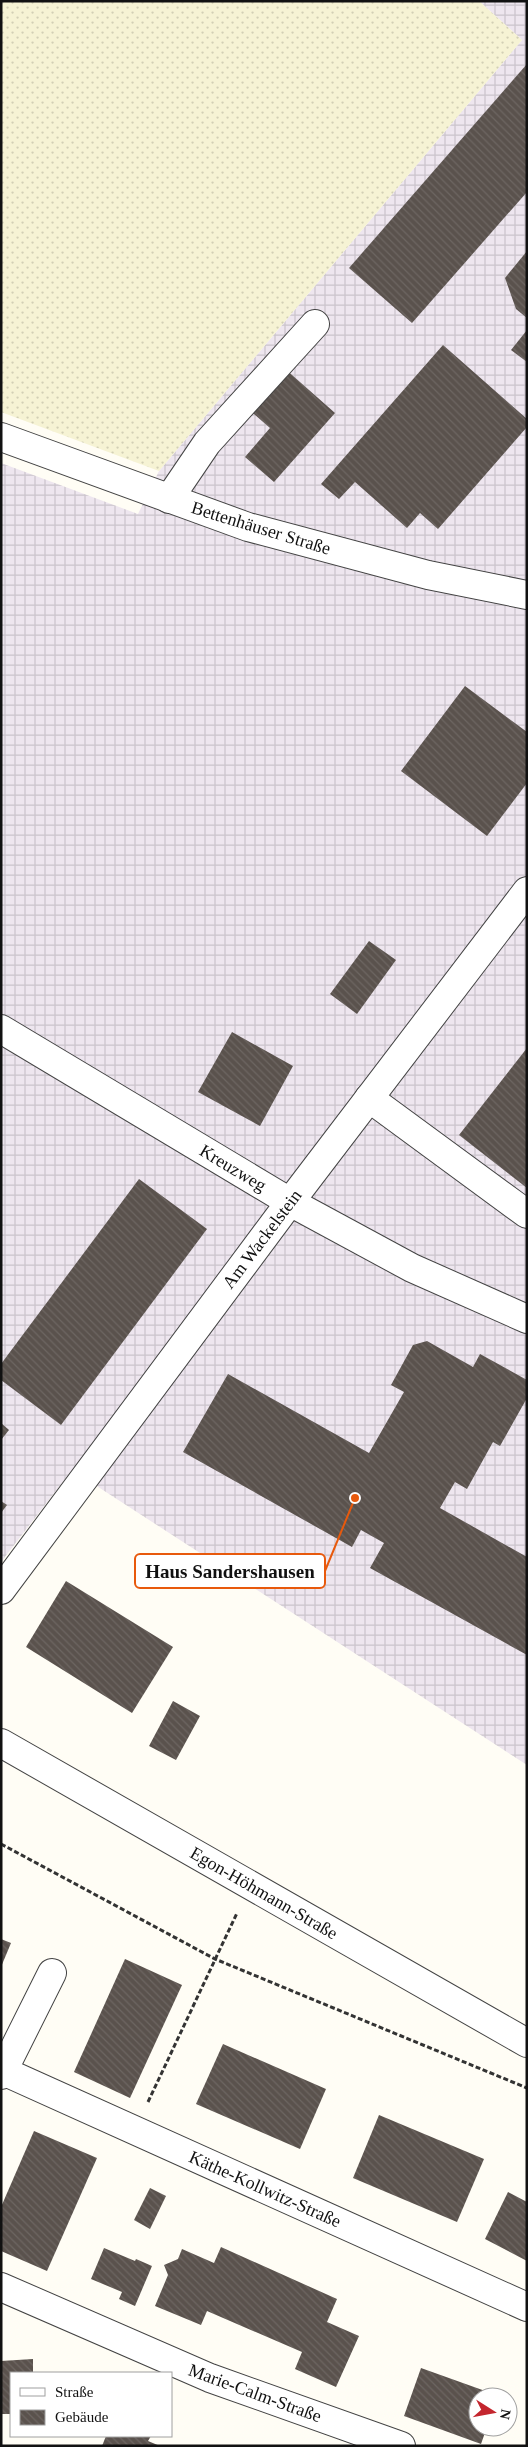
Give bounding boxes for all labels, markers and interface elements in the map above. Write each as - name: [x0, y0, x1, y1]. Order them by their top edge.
- street label: Bettenhäuser Straße: [189, 497, 333, 559]
- street label: Kreuzweg: [196, 1140, 270, 1196]
- street label: Am Wackelstein: [218, 1186, 306, 1292]
- callout: Haus Sandershausen: [135, 1554, 325, 1588]
- text: Haus Sandershausen: [145, 1561, 315, 1582]
- street label: Egon-Höhmann-Straße: [187, 1843, 341, 1943]
- street label: Käthe-Kollwitz-Straße: [186, 2147, 344, 2231]
- street label: Marie-Calm-Straße: [186, 2360, 324, 2426]
- legend: [10, 2372, 172, 2437]
- text: Straße: [55, 2384, 94, 2400]
- north arrow: [468, 2387, 518, 2437]
- text: N: [497, 2408, 514, 2421]
- text: Gebäude: [55, 2409, 109, 2425]

